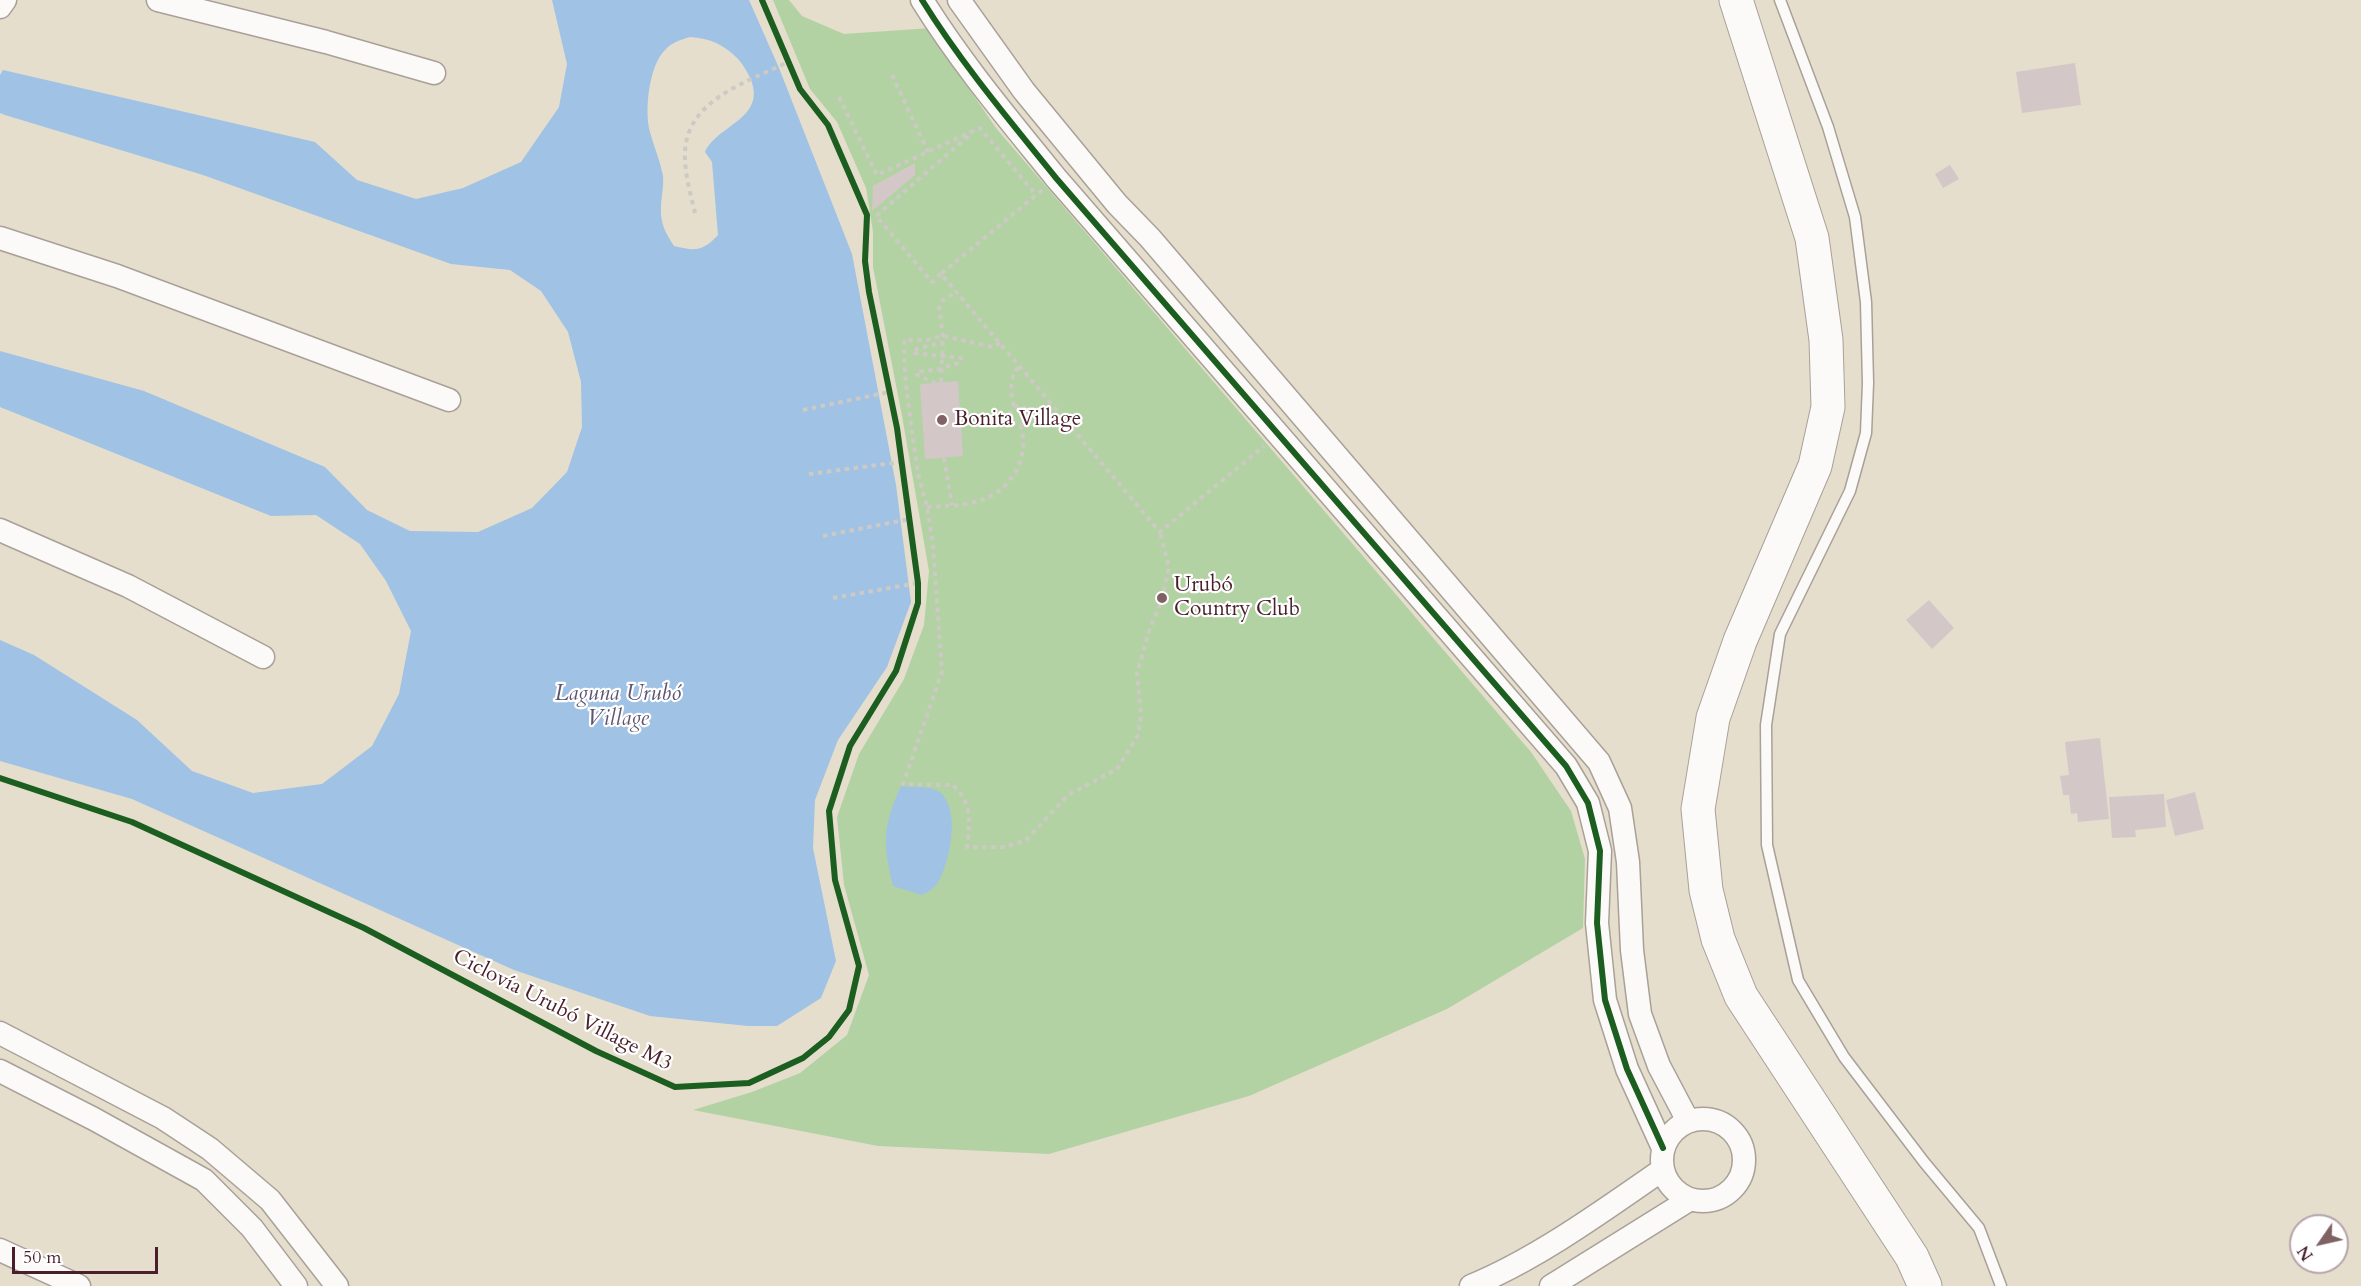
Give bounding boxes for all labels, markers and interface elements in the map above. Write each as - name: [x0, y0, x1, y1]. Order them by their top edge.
- place label: Bonita Village: [954, 407, 1081, 433]
- marker: Bonita Village: [935, 413, 949, 427]
- place label: Urubó Country Club: [1174, 573, 1300, 623]
- marker: Urubó Country Club: [1155, 591, 1169, 605]
- water label: Laguna Urubó Village: [555, 682, 681, 734]
- street label: Ciclovía Urubó Village M3: [448, 945, 676, 1077]
- north arrow: [2289, 1214, 2349, 1274]
- scale bar: [15, 1235, 160, 1273]
- text: N: [2293, 1241, 2319, 1265]
- text: 50 m: [23, 1245, 62, 1270]

